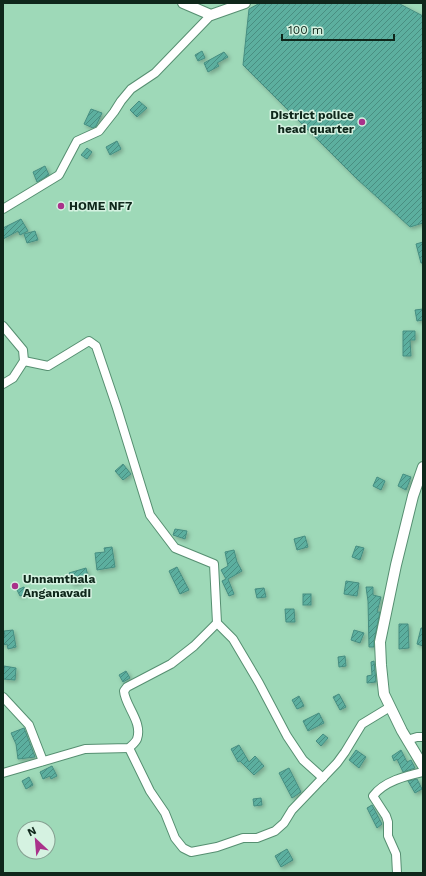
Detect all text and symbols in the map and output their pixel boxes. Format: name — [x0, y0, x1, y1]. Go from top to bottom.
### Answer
scale bar — [282, 16, 394, 42]
text: 100 m — [288, 23, 323, 37]
place label: District police head quarter — [270, 108, 355, 136]
marker: District police head quarter — [357, 117, 367, 127]
place label: HOME NF7 — [69, 199, 132, 213]
marker: HOME NF7 — [56, 201, 66, 211]
place label: Unnamthala Anganavadi — [23, 572, 95, 600]
marker: Unnamthala Anganavadi — [10, 581, 20, 591]
north arrow — [16, 820, 56, 860]
text: N — [25, 824, 38, 839]

